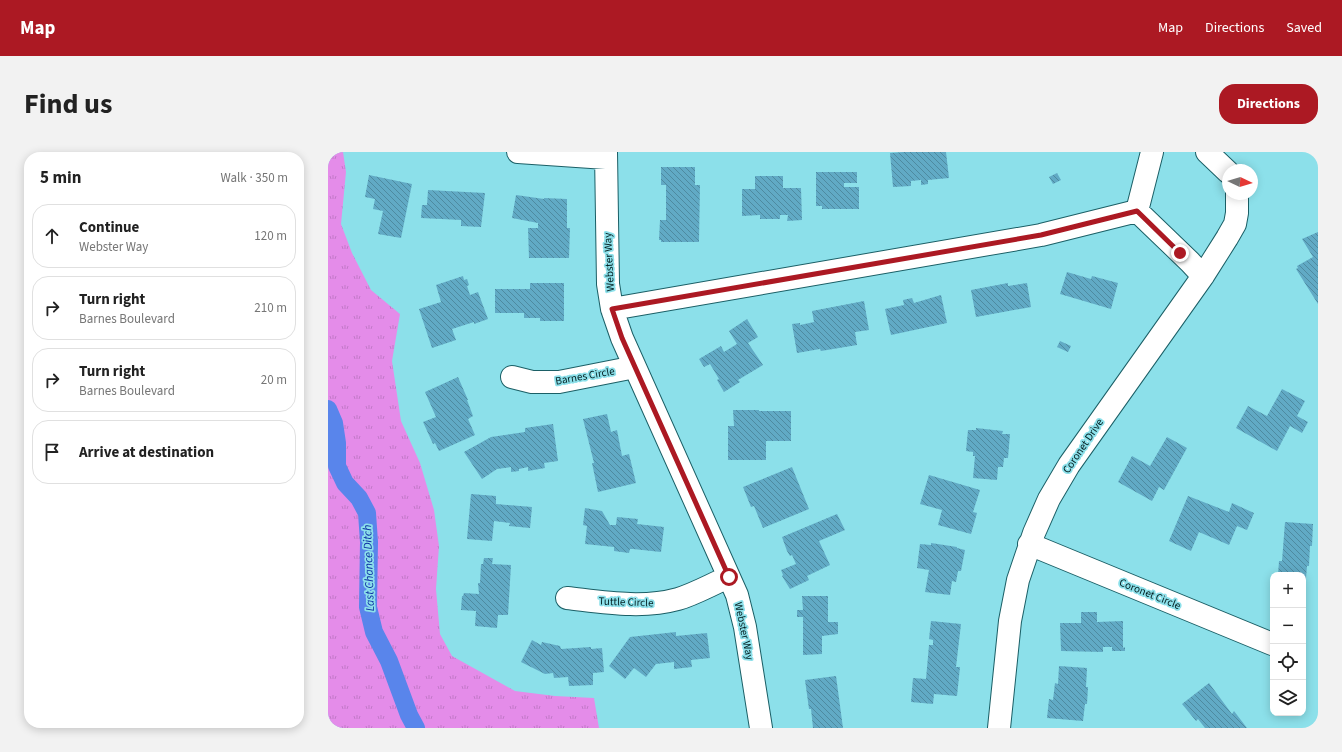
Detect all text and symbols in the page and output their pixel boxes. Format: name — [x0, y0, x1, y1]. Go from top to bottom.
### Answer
text: Map — [20, 15, 55, 42]
text: Map — [1158, 18, 1183, 38]
text: Directions — [1205, 18, 1264, 38]
text: Saved — [1286, 18, 1322, 38]
text: Find us — [24, 84, 112, 124]
button: Directions — [1219, 84, 1318, 124]
north arrow — [1222, 164, 1258, 200]
text: 5 min — [40, 166, 81, 190]
text: Walk · 350 m — [220, 169, 288, 187]
text: Continue — [79, 217, 139, 238]
icon: ahead — [41, 225, 63, 247]
text: 120 m — [254, 227, 287, 245]
street label: Webster Way — [600, 232, 618, 292]
text: Webster Way — [79, 238, 148, 256]
route end — [1171, 244, 1189, 262]
text: Turn right — [79, 289, 145, 310]
icon: right — [41, 297, 63, 319]
text: 210 m — [254, 299, 287, 317]
text: Barnes Boulevard — [79, 310, 175, 328]
text: Turn right — [79, 361, 145, 382]
street label: Barnes Circle — [554, 363, 616, 389]
icon: right — [41, 369, 63, 391]
text: 20 m — [261, 371, 287, 389]
text: Barnes Boulevard — [79, 382, 175, 400]
street label: Coronet Drive — [1059, 415, 1107, 476]
icon: arrive — [41, 441, 63, 463]
text: Arrive at destination — [79, 442, 214, 463]
water label: Last Chance Ditch — [359, 524, 379, 612]
route start — [720, 568, 738, 586]
map controls — [1270, 572, 1306, 716]
button: + — [1270, 572, 1306, 608]
street label: Coronet Circle — [1117, 575, 1184, 613]
street label: Tuttle Circle — [598, 594, 654, 610]
street label: Webster Way — [731, 601, 757, 661]
button: − — [1270, 608, 1306, 644]
button: locate — [1270, 644, 1306, 680]
button: layers — [1270, 680, 1306, 716]

